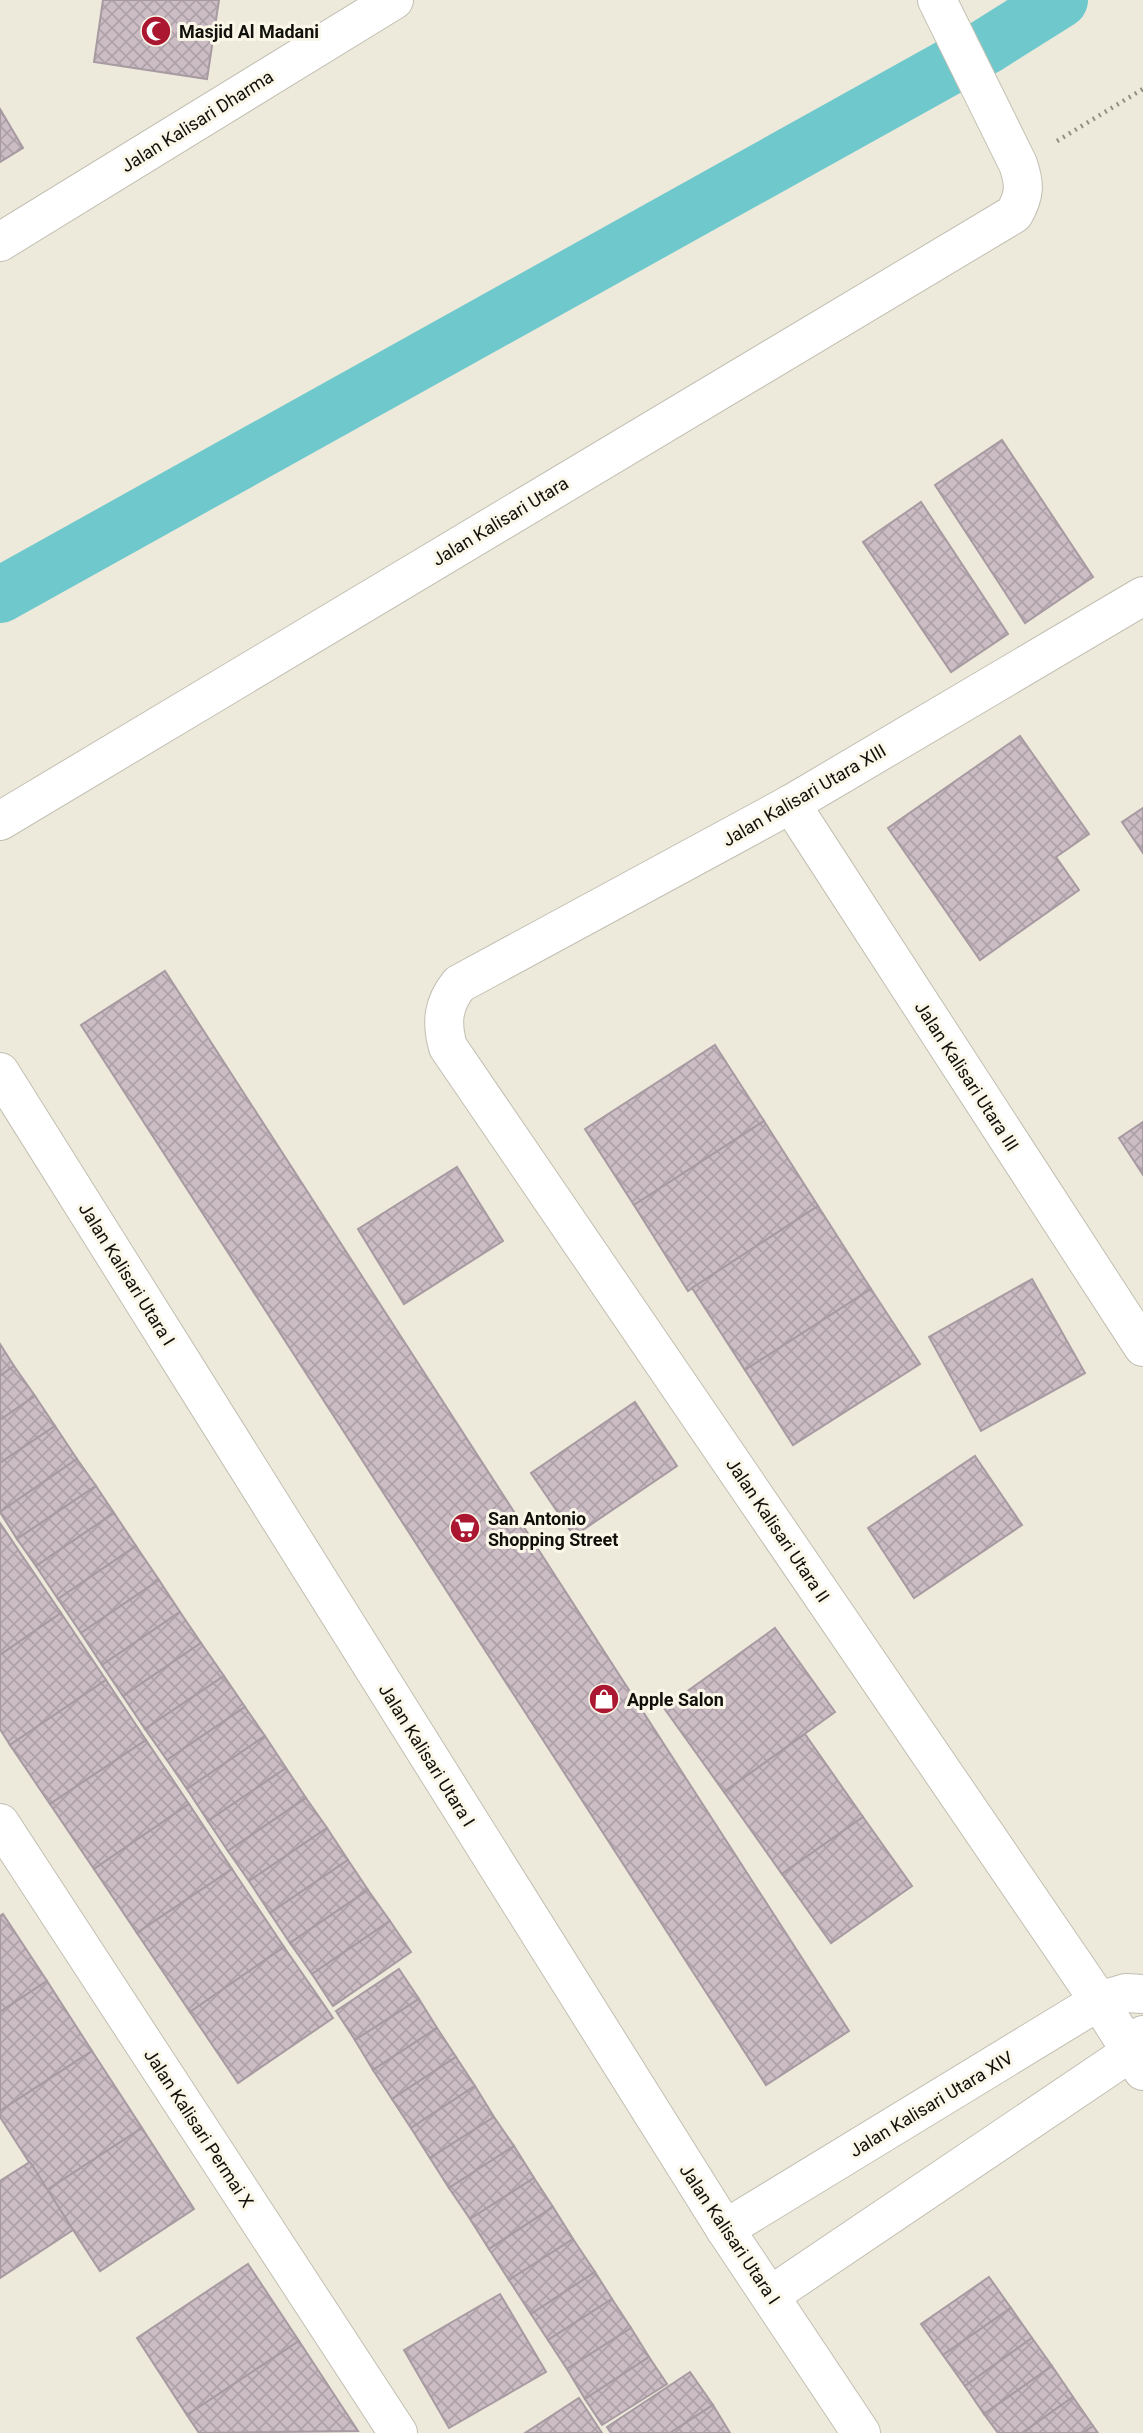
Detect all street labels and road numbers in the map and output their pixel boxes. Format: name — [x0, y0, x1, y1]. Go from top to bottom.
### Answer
street label: Jalan Kalisari Dharma — [117, 66, 277, 176]
street label: Jalan Kalisari Utara — [428, 472, 572, 570]
street label: Jalan Kalisari Utara XIII — [718, 740, 890, 850]
street label: Jalan Kalisari Utara III — [911, 997, 1023, 1155]
street label: Jalan Kalisari Utara I — [75, 1199, 179, 1349]
street label: Jalan Kalisari Utara II — [722, 1454, 834, 1606]
street label: Jalan Kalisari Utara I — [375, 1680, 479, 1830]
street label: Jalan Kalisari Permai X — [140, 2045, 258, 2211]
street label: Jalan Kalisari Utara XIV — [845, 2047, 1017, 2161]
street label: Jalan Kalisari Utara I — [675, 2160, 785, 2308]

